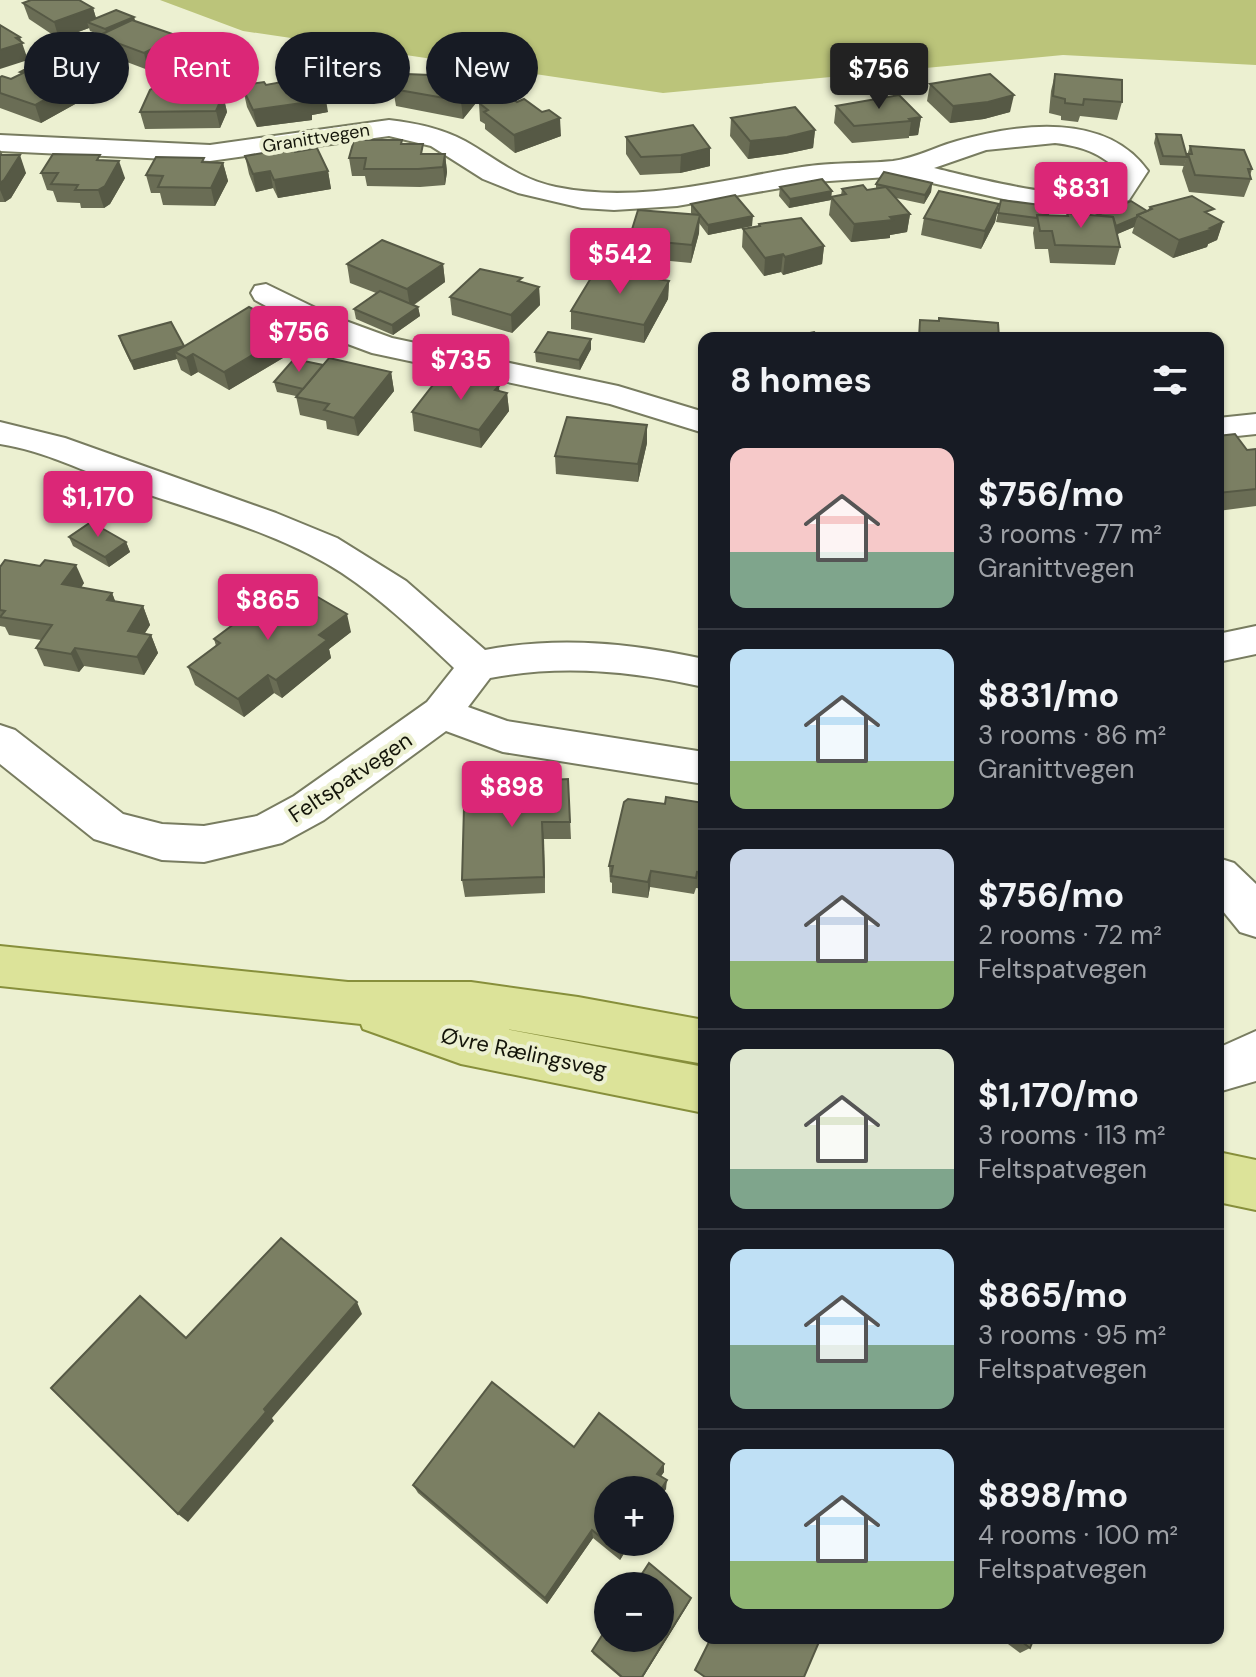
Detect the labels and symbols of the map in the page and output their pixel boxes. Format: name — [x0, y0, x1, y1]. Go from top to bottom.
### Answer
pin: $756 — [832, 43, 926, 111]
street label: Granittvegen — [261, 118, 371, 158]
pin: $831 — [1034, 162, 1128, 230]
pin: $542 — [573, 228, 667, 296]
pin: $756 — [252, 306, 346, 374]
pin: $735 — [414, 334, 508, 402]
pin: $1,170 — [33, 471, 163, 539]
pin: $865 — [221, 574, 315, 642]
street label: Feltspatvegen — [283, 725, 418, 829]
pin: $898 — [465, 761, 559, 829]
street label: Øvre Rælingsveg — [438, 1021, 610, 1084]

